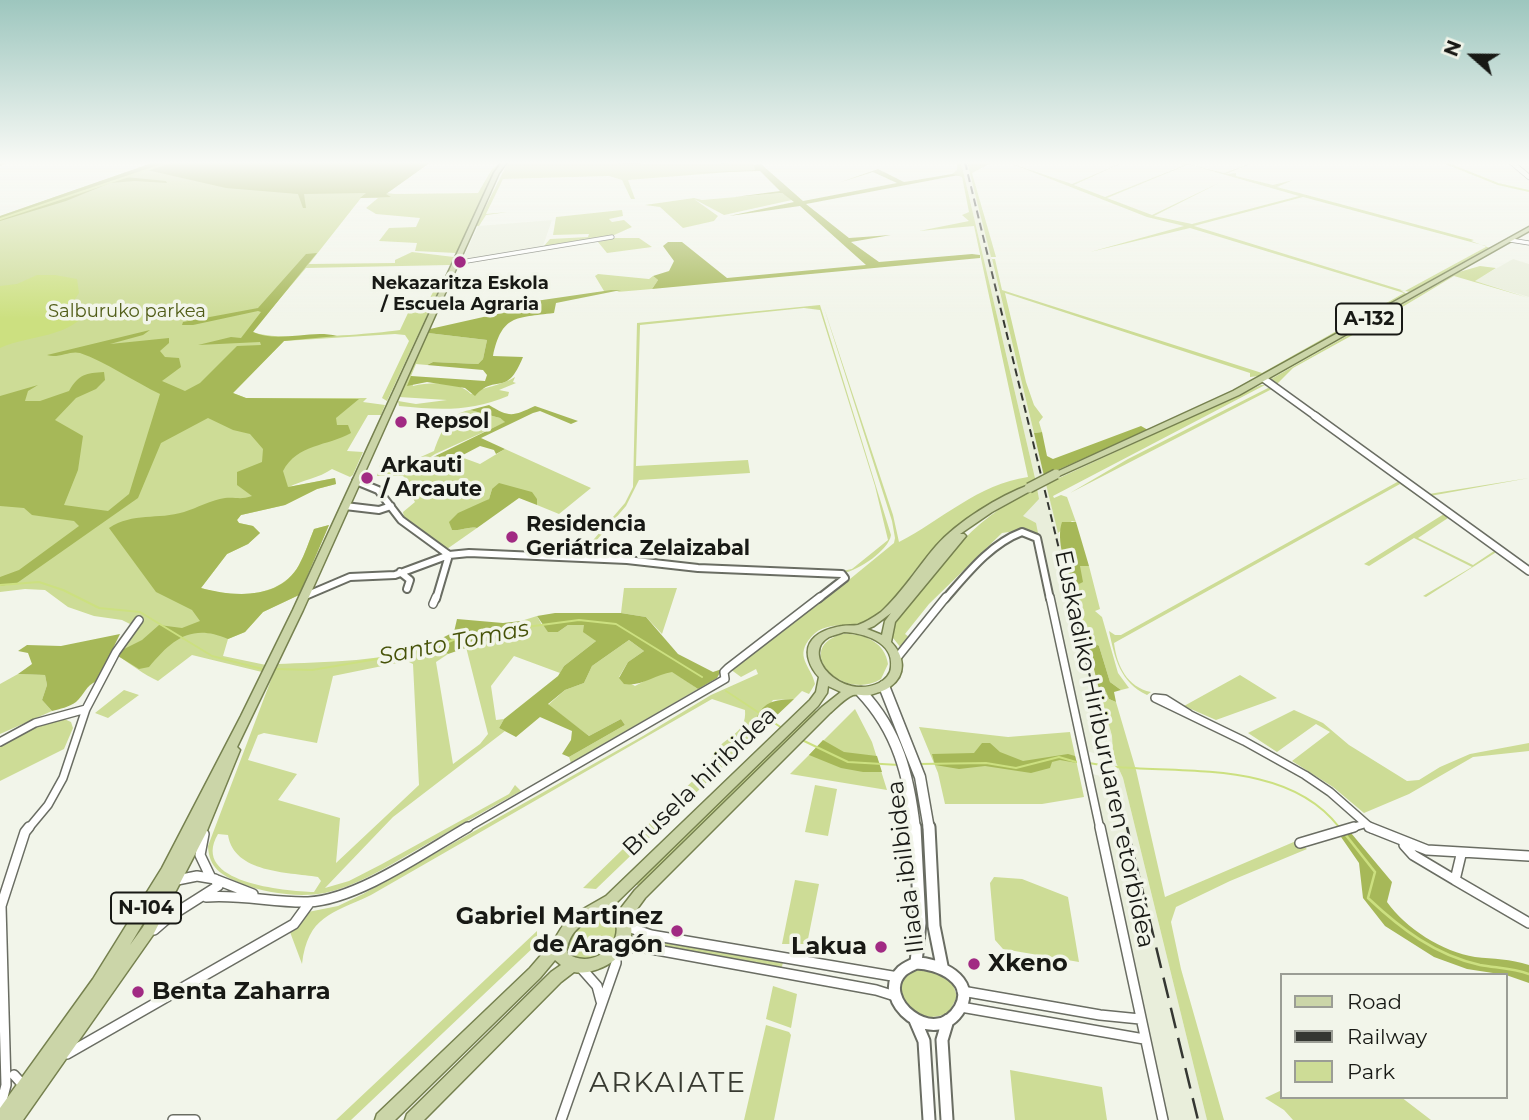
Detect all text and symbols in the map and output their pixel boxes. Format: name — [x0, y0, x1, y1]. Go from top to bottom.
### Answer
north arrow — [1438, 21, 1508, 91]
text: N — [1439, 37, 1466, 60]
marker: Nekazaritza Eskola / Escuela Agraria — [452, 254, 468, 270]
place label: Nekazaritza Eskola / Escuela Agraria — [371, 273, 549, 316]
park label: Salburuko parkea — [48, 301, 206, 323]
road number: A-132 — [1336, 304, 1402, 334]
place label: Repsol — [415, 409, 489, 435]
marker: Repsol — [393, 414, 409, 430]
place label: Arkauti / Arcaute — [381, 453, 482, 503]
marker: Arkauti / Arcaute — [359, 470, 375, 486]
place label: Residencia Geriátrica Zelaizabal — [526, 512, 750, 562]
marker: Residencia Geriátrica Zelaizabal — [504, 529, 520, 545]
street label: Euskadiko Hiriburuaren etorbidea — [1048, 547, 1160, 951]
water label: Santo Tomas — [377, 615, 531, 671]
street label: Brusela hiribidea — [617, 701, 783, 863]
street label: Iliada ibilbidea — [881, 779, 931, 955]
road number: N-104 — [111, 893, 181, 924]
place label: Gabriel Martinez de Aragón — [456, 903, 663, 959]
marker: Gabriel Martinez de Aragón — [669, 923, 685, 939]
place label: Lakua — [791, 933, 867, 961]
marker: Lakua — [873, 939, 889, 955]
place label: Xkeno — [988, 950, 1068, 978]
marker: Xkeno — [966, 956, 982, 972]
legend — [1280, 973, 1508, 1099]
place label: Benta Zaharra — [152, 978, 331, 1006]
marker: Benta Zaharra — [130, 984, 146, 1000]
text: Road — [1347, 989, 1402, 1014]
text: Railway — [1347, 1024, 1427, 1049]
text: Park — [1347, 1059, 1395, 1084]
district label: ARKAIATE — [590, 1067, 746, 1101]

